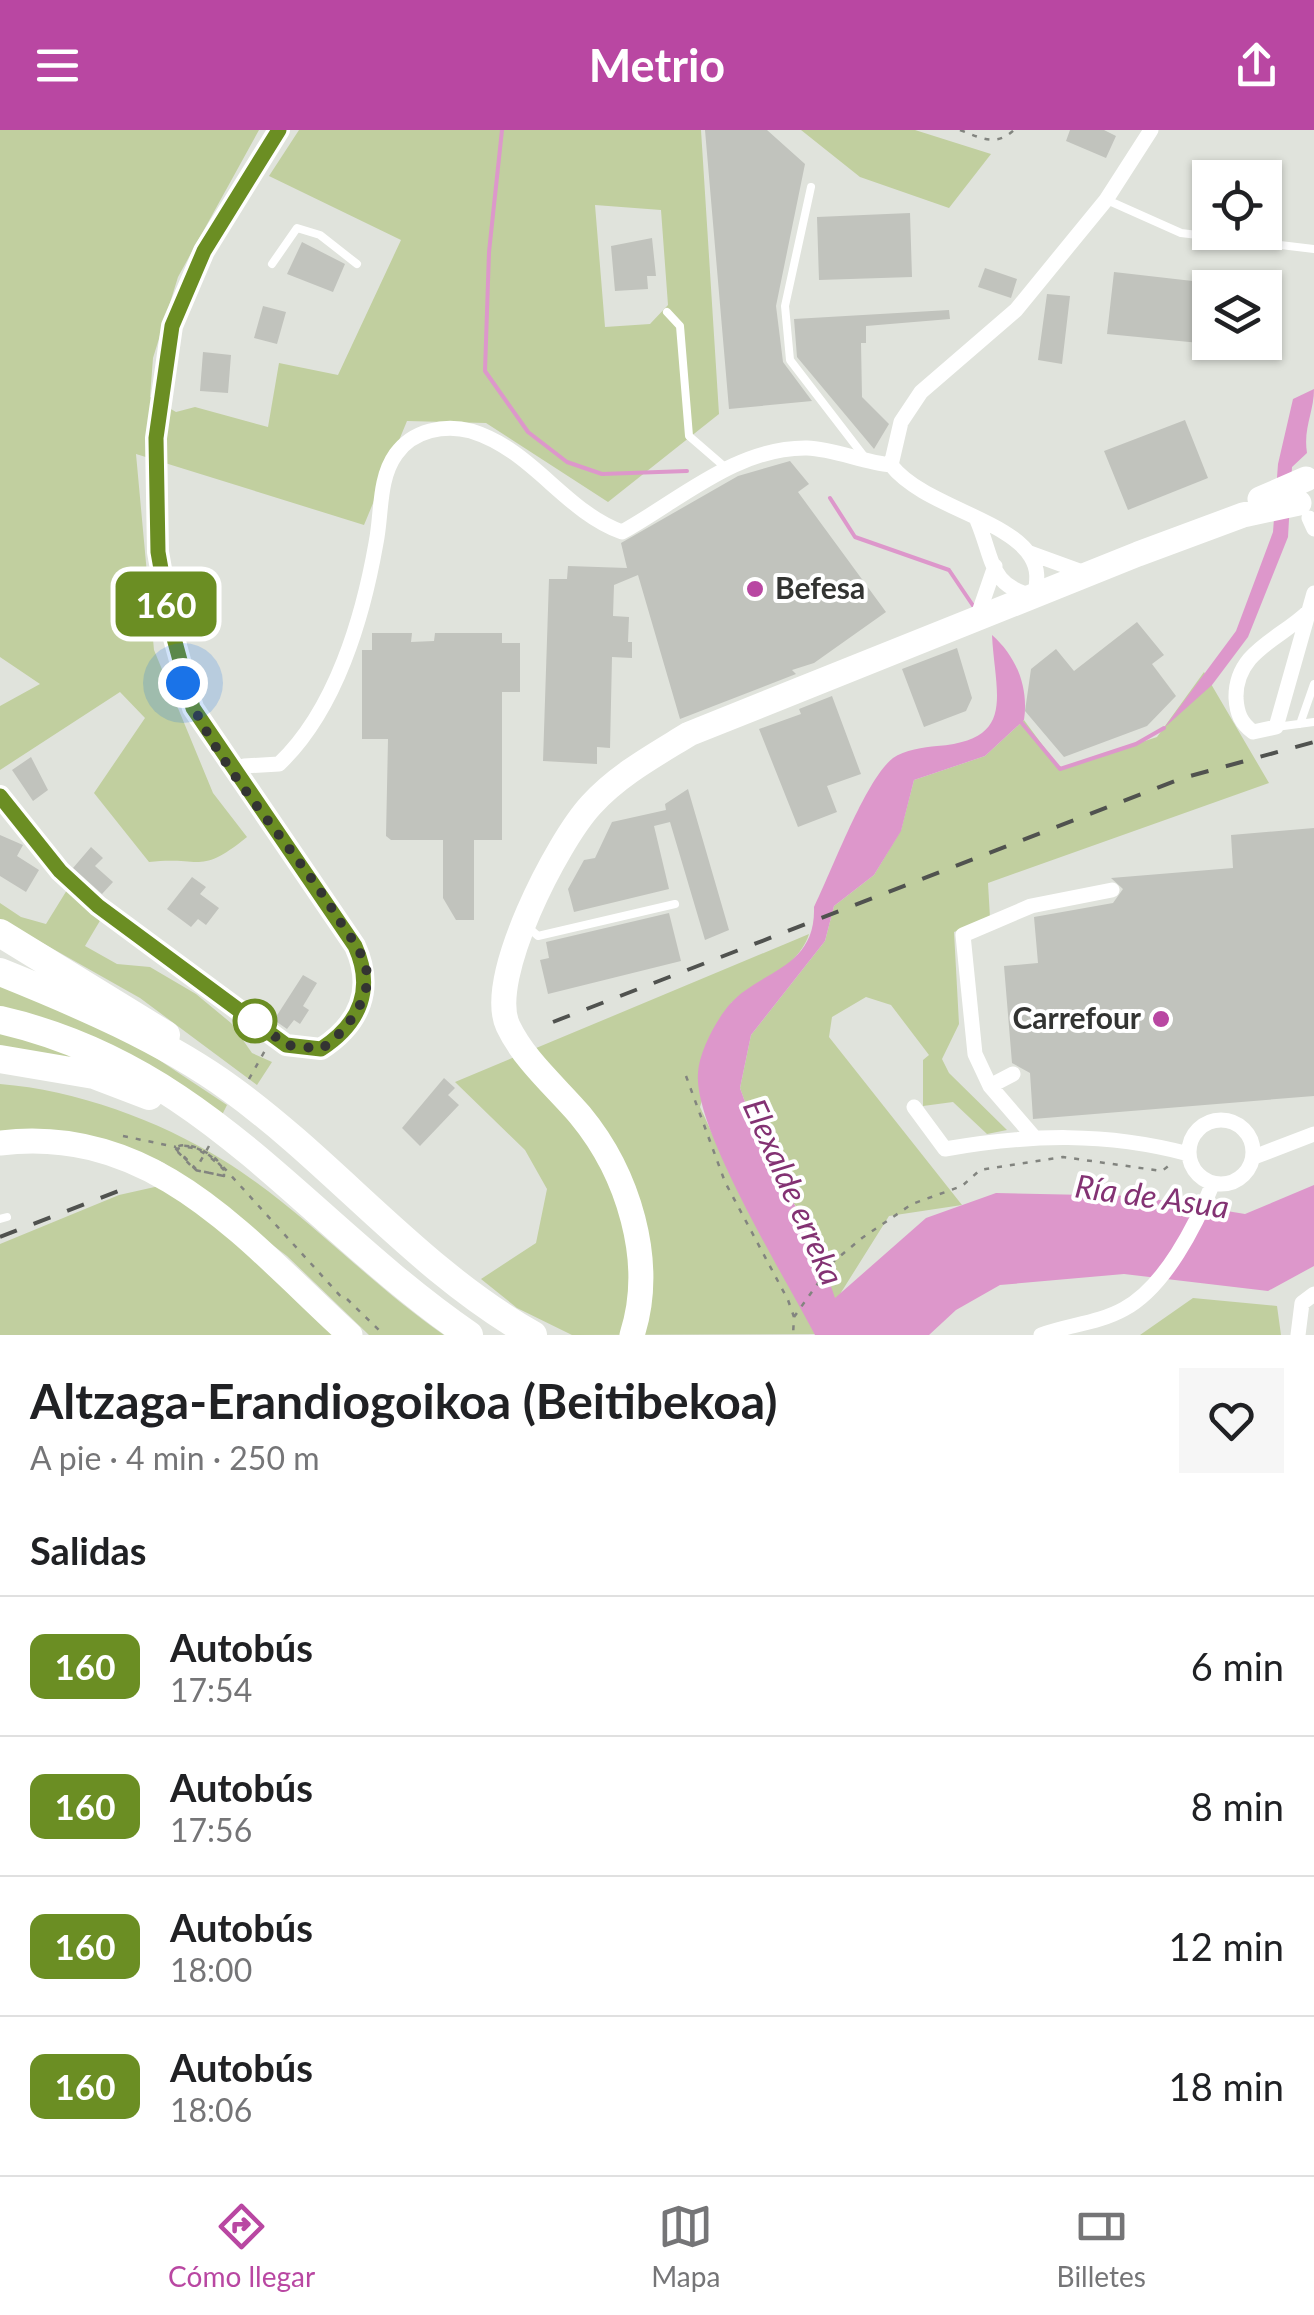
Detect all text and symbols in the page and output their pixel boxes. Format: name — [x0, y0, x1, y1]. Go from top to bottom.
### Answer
icon: menu — [30, 38, 85, 93]
text: Metrio — [589, 38, 725, 92]
icon: share — [1229, 38, 1284, 93]
map controls — [1192, 160, 1282, 360]
button: locate — [1192, 160, 1282, 250]
button: layers — [1192, 270, 1282, 360]
place label: Befesa — [775, 569, 865, 605]
line badge: 160 — [109, 572, 224, 636]
marker: Befesa — [744, 578, 766, 600]
text: 160 — [136, 583, 196, 625]
your location — [158, 658, 208, 708]
place label: Carrefour — [1012, 999, 1142, 1035]
unlabelled marker — [234, 1000, 276, 1042]
marker: Carrefour — [1150, 1008, 1172, 1030]
water label: Elexalde erreka — [736, 1092, 853, 1291]
water label: Ría de Asua — [1073, 1165, 1232, 1226]
button: heart — [1179, 1368, 1284, 1473]
text: Altzaga-Erandiogoikoa (Beitibekoa) — [30, 1372, 777, 1429]
text: A pie · 4 min · 250 m — [30, 1438, 320, 1477]
text: Salidas — [30, 1527, 147, 1573]
text: Autobús — [170, 1624, 313, 1670]
text: 6 min — [1191, 1643, 1284, 1689]
text: 160 — [55, 1645, 115, 1687]
text: 17:54 — [170, 1670, 252, 1709]
text: Autobús — [170, 1764, 313, 1810]
text: 8 min — [1191, 1783, 1284, 1829]
text: 160 — [55, 1785, 115, 1827]
text: 17:56 — [170, 1810, 252, 1849]
text: Autobús — [170, 1904, 313, 1950]
text: 12 min — [1169, 1923, 1284, 1969]
text: 160 — [55, 1925, 115, 1967]
text: 18:00 — [170, 1950, 252, 1989]
text: Autobús — [170, 2044, 313, 2090]
text: 18 min — [1169, 2063, 1284, 2109]
text: 160 — [55, 2065, 115, 2107]
text: 18:06 — [170, 2090, 252, 2129]
tab: Cómo llegar — [168, 2199, 315, 2293]
tab: Mapa — [651, 2199, 720, 2293]
tab: Billetes — [1057, 2199, 1146, 2293]

